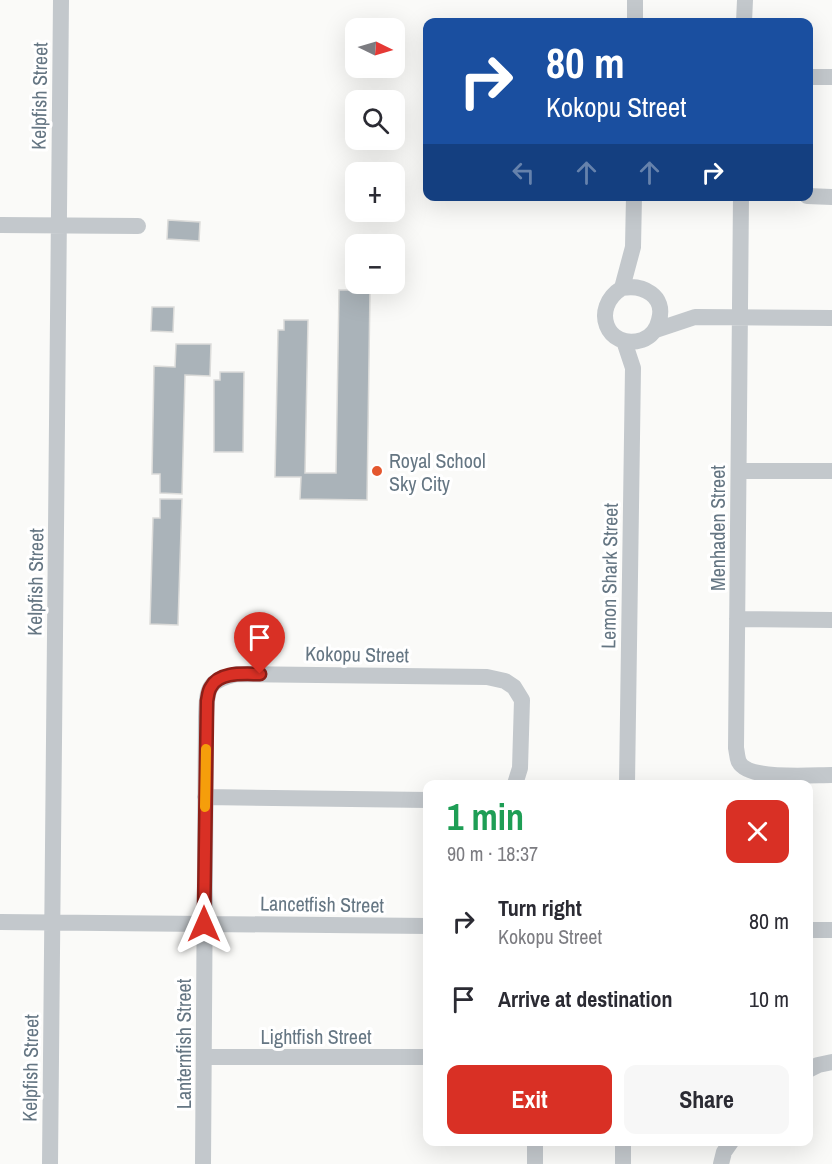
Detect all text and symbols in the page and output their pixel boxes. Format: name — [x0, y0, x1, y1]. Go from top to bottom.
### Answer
north arrow — [345, 18, 405, 78]
map controls — [345, 18, 405, 294]
text: 80 m — [546, 35, 625, 91]
street label: Kelpfish Street — [25, 42, 53, 150]
icon: right — [447, 42, 525, 120]
text: Kokopu Street — [546, 89, 686, 125]
button: search — [345, 90, 405, 150]
icon: left — [507, 156, 540, 189]
icon: ahead — [570, 156, 603, 189]
icon: ahead — [633, 156, 666, 189]
icon: right — [696, 156, 729, 189]
button: + — [345, 162, 405, 222]
button: − — [345, 234, 405, 294]
place label: Royal School Sky City — [389, 447, 486, 497]
marker: Royal School Sky City — [370, 464, 384, 478]
street label: Menhaden Street — [704, 465, 731, 591]
street label: Lemon Shark Street — [594, 502, 624, 649]
street label: Kelpfish Street — [21, 528, 49, 636]
pin — [234, 612, 285, 674]
icon: arrive — [243, 621, 276, 654]
street label: Kokopu Street — [305, 640, 410, 668]
text: 1 min — [447, 793, 524, 841]
button: close — [726, 800, 789, 863]
text: 90 m · 18:37 — [447, 840, 538, 867]
street label: Lancetfish Street — [260, 889, 385, 919]
position arrow — [172, 892, 236, 956]
text: Turn right — [498, 893, 582, 923]
icon: right — [447, 905, 480, 938]
text: 80 m — [749, 906, 789, 936]
text: Kokopu Street — [498, 923, 602, 950]
street label: Lanternfish Street — [170, 978, 197, 1109]
icon: arrive — [447, 983, 480, 1016]
text: Arrive at destination — [498, 984, 672, 1014]
text: 10 m — [749, 984, 789, 1014]
street label: Kelpfish Street — [16, 1014, 44, 1122]
street label: Lightfish Street — [260, 1023, 372, 1050]
button: Exit — [447, 1065, 612, 1134]
button: Share — [624, 1065, 789, 1134]

